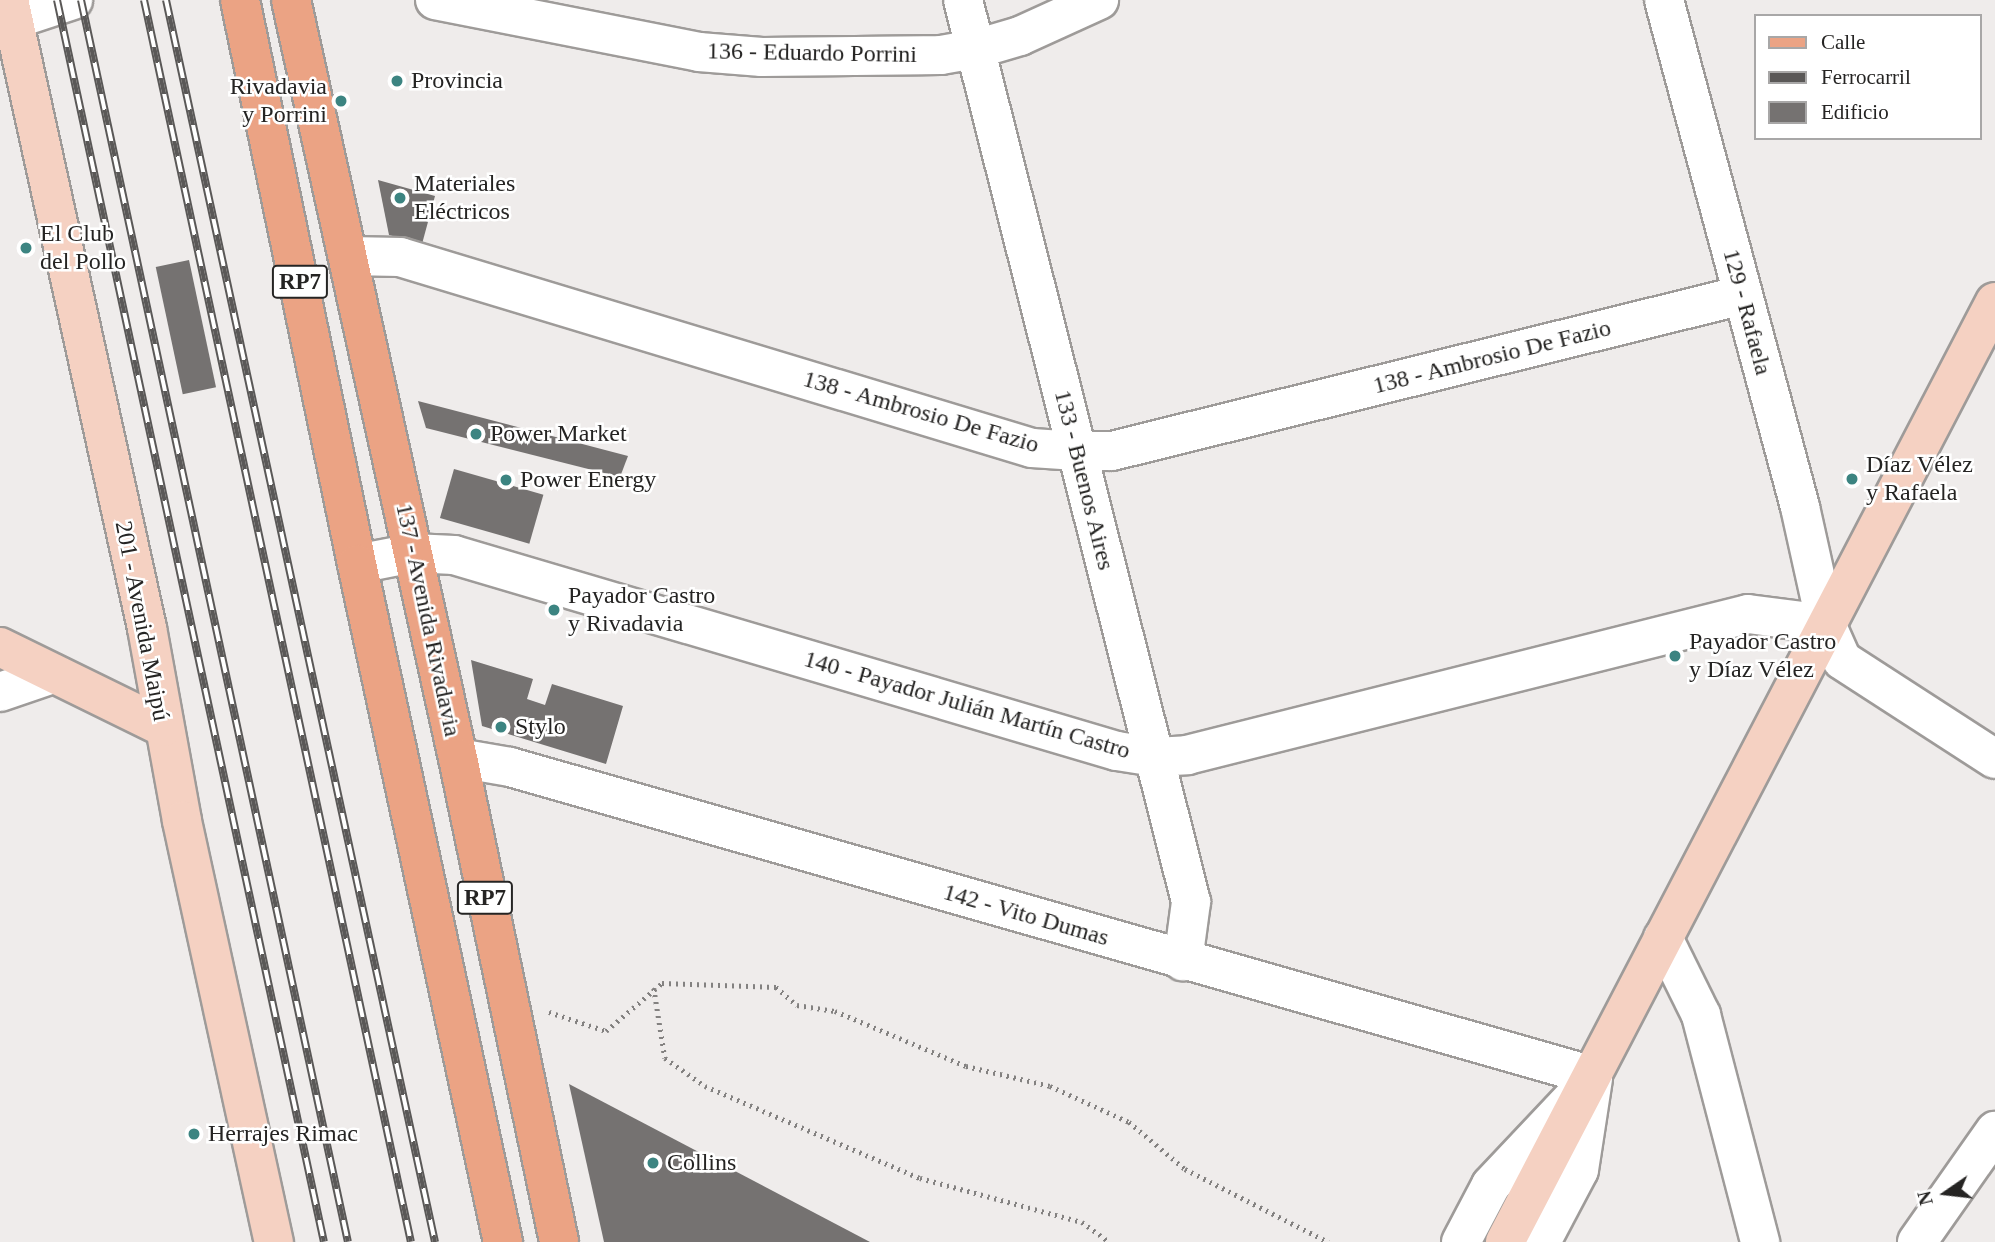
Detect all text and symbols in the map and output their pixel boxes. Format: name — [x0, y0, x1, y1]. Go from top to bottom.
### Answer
legend — [1754, 14, 1981, 140]
text: Calle — [1821, 30, 1865, 54]
street label: 136 - Eduardo Porrini — [707, 37, 917, 69]
text: Ferrocarril — [1821, 65, 1911, 89]
place label: Provincia — [411, 67, 503, 95]
place label: Rivadavia y Porrini — [230, 73, 327, 129]
marker: Provincia — [389, 73, 405, 89]
marker: Rivadavia y Porrini — [333, 93, 349, 109]
text: Edificio — [1821, 100, 1889, 124]
place label: Materiales Eléctricos — [414, 170, 515, 226]
marker: Materiales Eléctricos — [392, 190, 408, 206]
place label: El Club del Pollo — [40, 220, 126, 276]
marker: El Club del Pollo — [18, 240, 34, 256]
street label: 129 - Rafaela — [1716, 246, 1778, 378]
road number: RP7 — [270, 262, 330, 302]
street label: 138 - Ambrosio De Fazio — [1370, 313, 1614, 401]
street label: 138 - Ambrosio De Fazio — [799, 364, 1043, 460]
street label: 133 - Buenos Aires — [1048, 386, 1120, 574]
place label: Power Market — [490, 420, 627, 448]
marker: Power Market — [468, 426, 484, 442]
place label: Díaz Vélez y Rafaela — [1866, 451, 1973, 507]
place label: Power Energy — [520, 466, 656, 494]
marker: Díaz Vélez y Rafaela — [1844, 471, 1860, 487]
marker: Power Energy — [498, 472, 514, 488]
street label: 137 - Avenida Rivadavia — [389, 500, 467, 740]
street label: 201 - Avenida Maipú — [108, 518, 176, 724]
place label: Payador Castro y Rivadavia — [568, 582, 715, 638]
marker: Payador Castro y Rivadavia — [546, 602, 562, 618]
place label: Payador Castro y Díaz Vélez — [1689, 628, 1836, 684]
street label: 140 - Payador Julián Martín Castro — [801, 645, 1133, 765]
marker: Payador Castro y Díaz Vélez — [1667, 648, 1683, 664]
place label: Stylo — [515, 713, 566, 741]
marker: Stylo — [493, 719, 509, 735]
road number: RP7 — [455, 878, 515, 917]
street label: 142 - Vito Dumas — [940, 878, 1112, 952]
place label: Herrajes Rimac — [208, 1120, 358, 1148]
marker: Herrajes Rimac — [186, 1126, 202, 1142]
place label: Collins — [667, 1149, 736, 1177]
marker: Collins — [645, 1155, 661, 1171]
north arrow — [1911, 1158, 1981, 1228]
text: N — [1913, 1189, 1937, 1207]

